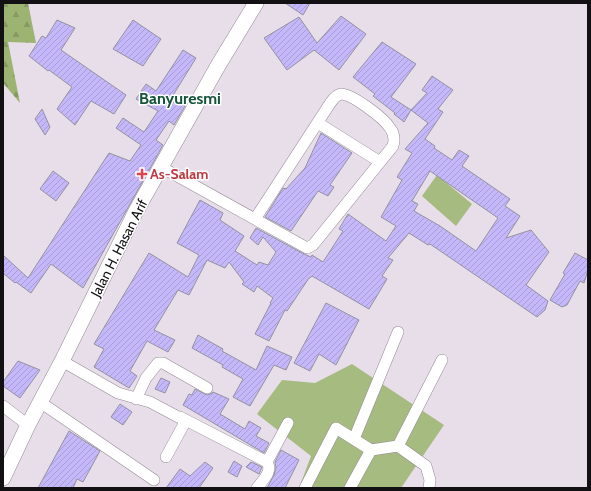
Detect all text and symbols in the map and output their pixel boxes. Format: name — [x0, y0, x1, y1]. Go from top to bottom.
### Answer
district label: Banyuresmi — [139, 89, 221, 108]
place label: As-Salam — [150, 165, 208, 183]
marker: As-Salam — [137, 169, 147, 179]
street label: Jalan H. Hasan Arif — [86, 196, 152, 301]

